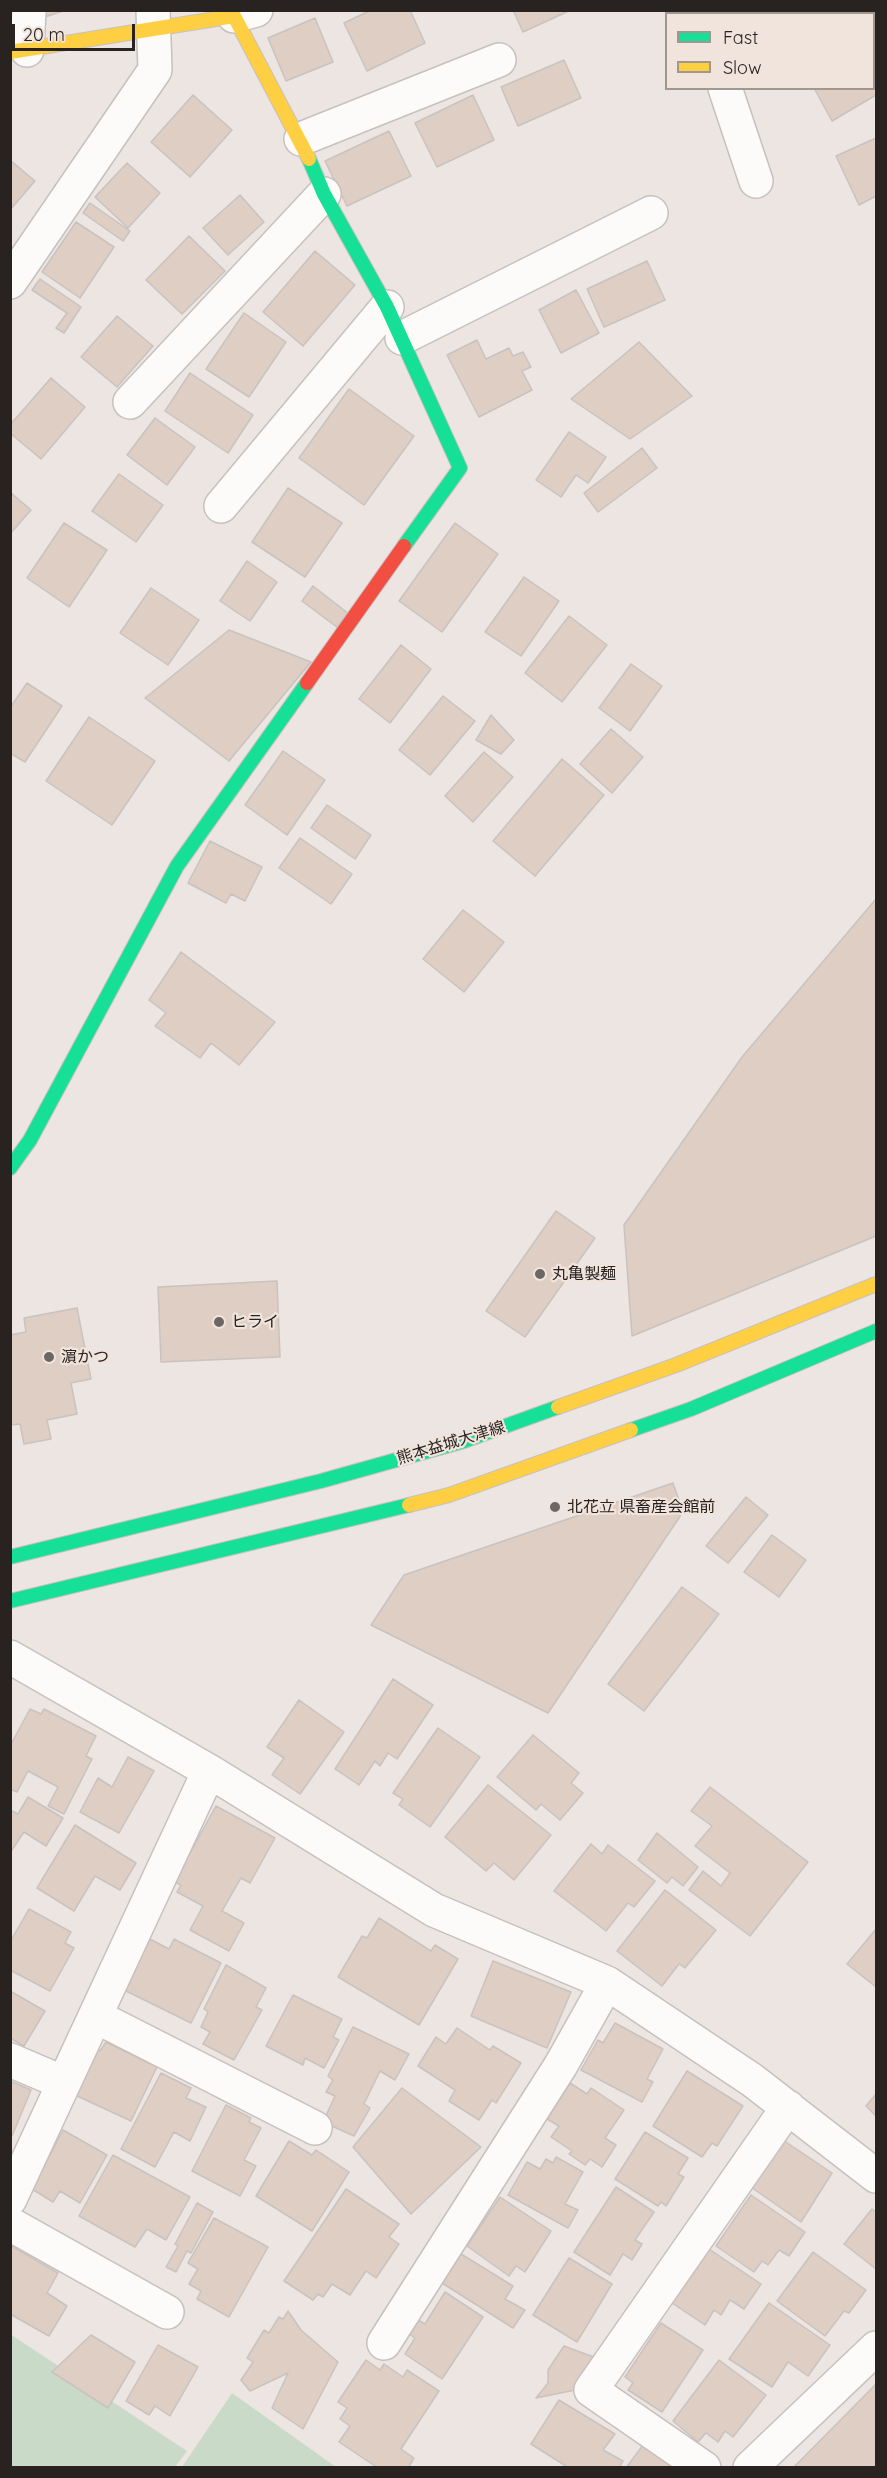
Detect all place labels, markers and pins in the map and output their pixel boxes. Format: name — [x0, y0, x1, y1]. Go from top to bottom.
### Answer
place label: 丸亀製麺 — [552, 1264, 616, 1284]
marker: 丸亀製麺 — [533, 1267, 547, 1281]
place label: ヒライ — [231, 1312, 279, 1332]
marker: ヒライ — [212, 1315, 226, 1329]
place label: 濵かつ — [61, 1347, 109, 1367]
marker: 濵かつ — [42, 1350, 56, 1364]
place label: 北花立 県畜産会館前 — [567, 1497, 715, 1517]
marker: 北花立 県畜産会館前 — [548, 1500, 562, 1514]

